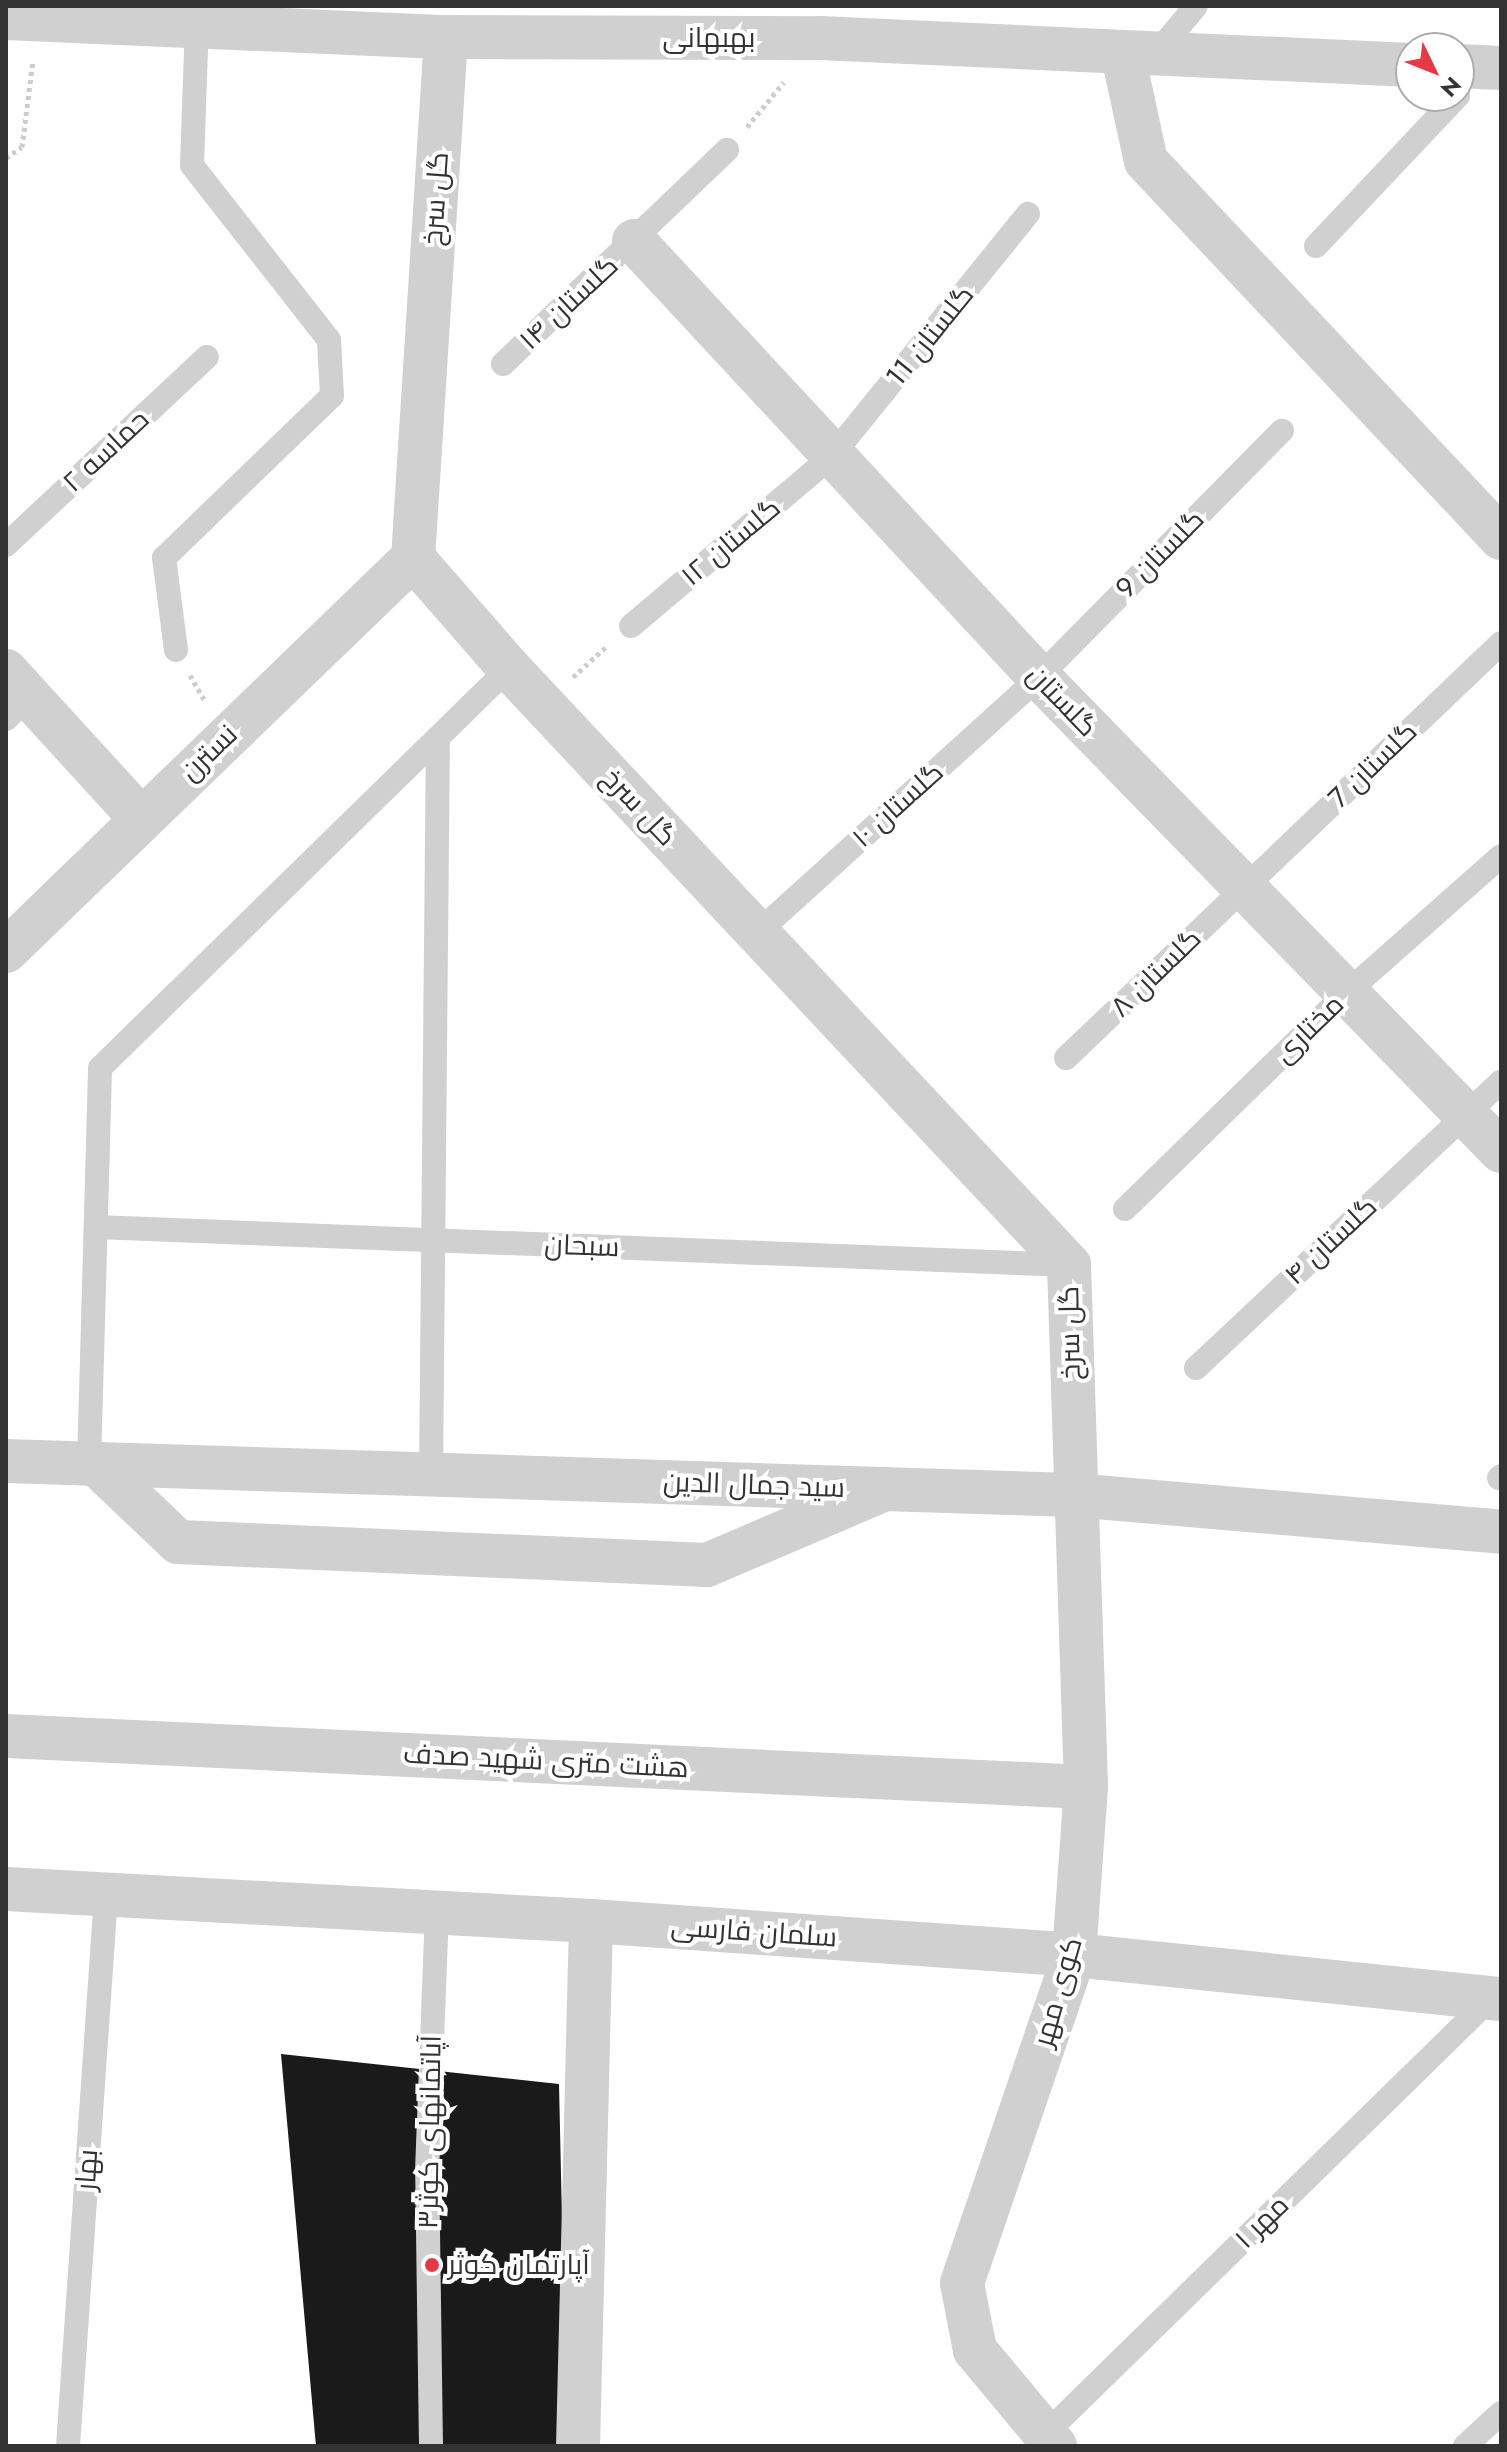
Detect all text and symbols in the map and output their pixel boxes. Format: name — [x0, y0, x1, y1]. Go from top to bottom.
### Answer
street label: بهبهانی — [662, 21, 756, 55]
north arrow — [1395, 32, 1475, 112]
text: N — [1433, 70, 1469, 104]
street label: گل سرخ — [416, 151, 456, 247]
street label: گلستان ۱۴ — [513, 249, 625, 357]
street label: گلستان 11 — [879, 279, 981, 393]
street label: حماسه ۲ — [56, 403, 156, 499]
street label: گلستان ۱۲ — [675, 491, 787, 593]
street label: گلستان 9 — [1109, 503, 1211, 605]
street label: گلستان — [1020, 658, 1104, 744]
street label: گلستان 7 — [1322, 715, 1424, 815]
street label: نسترن — [173, 718, 245, 788]
street label: گلستان ۱۰ — [846, 755, 950, 855]
street label: گل سرخ — [595, 761, 683, 853]
street label: گلستان ۸ — [1104, 922, 1208, 1024]
street label: مختاری — [1267, 988, 1351, 1070]
street label: گلستان ۴ — [1278, 1190, 1384, 1292]
street label: سبحان — [544, 1228, 620, 1264]
street label: گل سرخ — [1052, 1286, 1088, 1380]
street label: سید جمال الدین — [663, 1465, 845, 1505]
street label: هشت متری شهید صدف — [402, 1737, 690, 1785]
street label: سلمان فارسی — [670, 1909, 838, 1955]
street label: کوی مهر — [1026, 1934, 1090, 2050]
street label: آپاتمانهای کوثر۳ — [412, 2035, 448, 2229]
street label: بهار — [69, 2148, 105, 2192]
street label: مهر ۱ — [1228, 2188, 1296, 2256]
place label: آپارتمان کوثر — [448, 2248, 590, 2282]
marker: آپارتمان کوثر — [423, 2256, 441, 2274]

